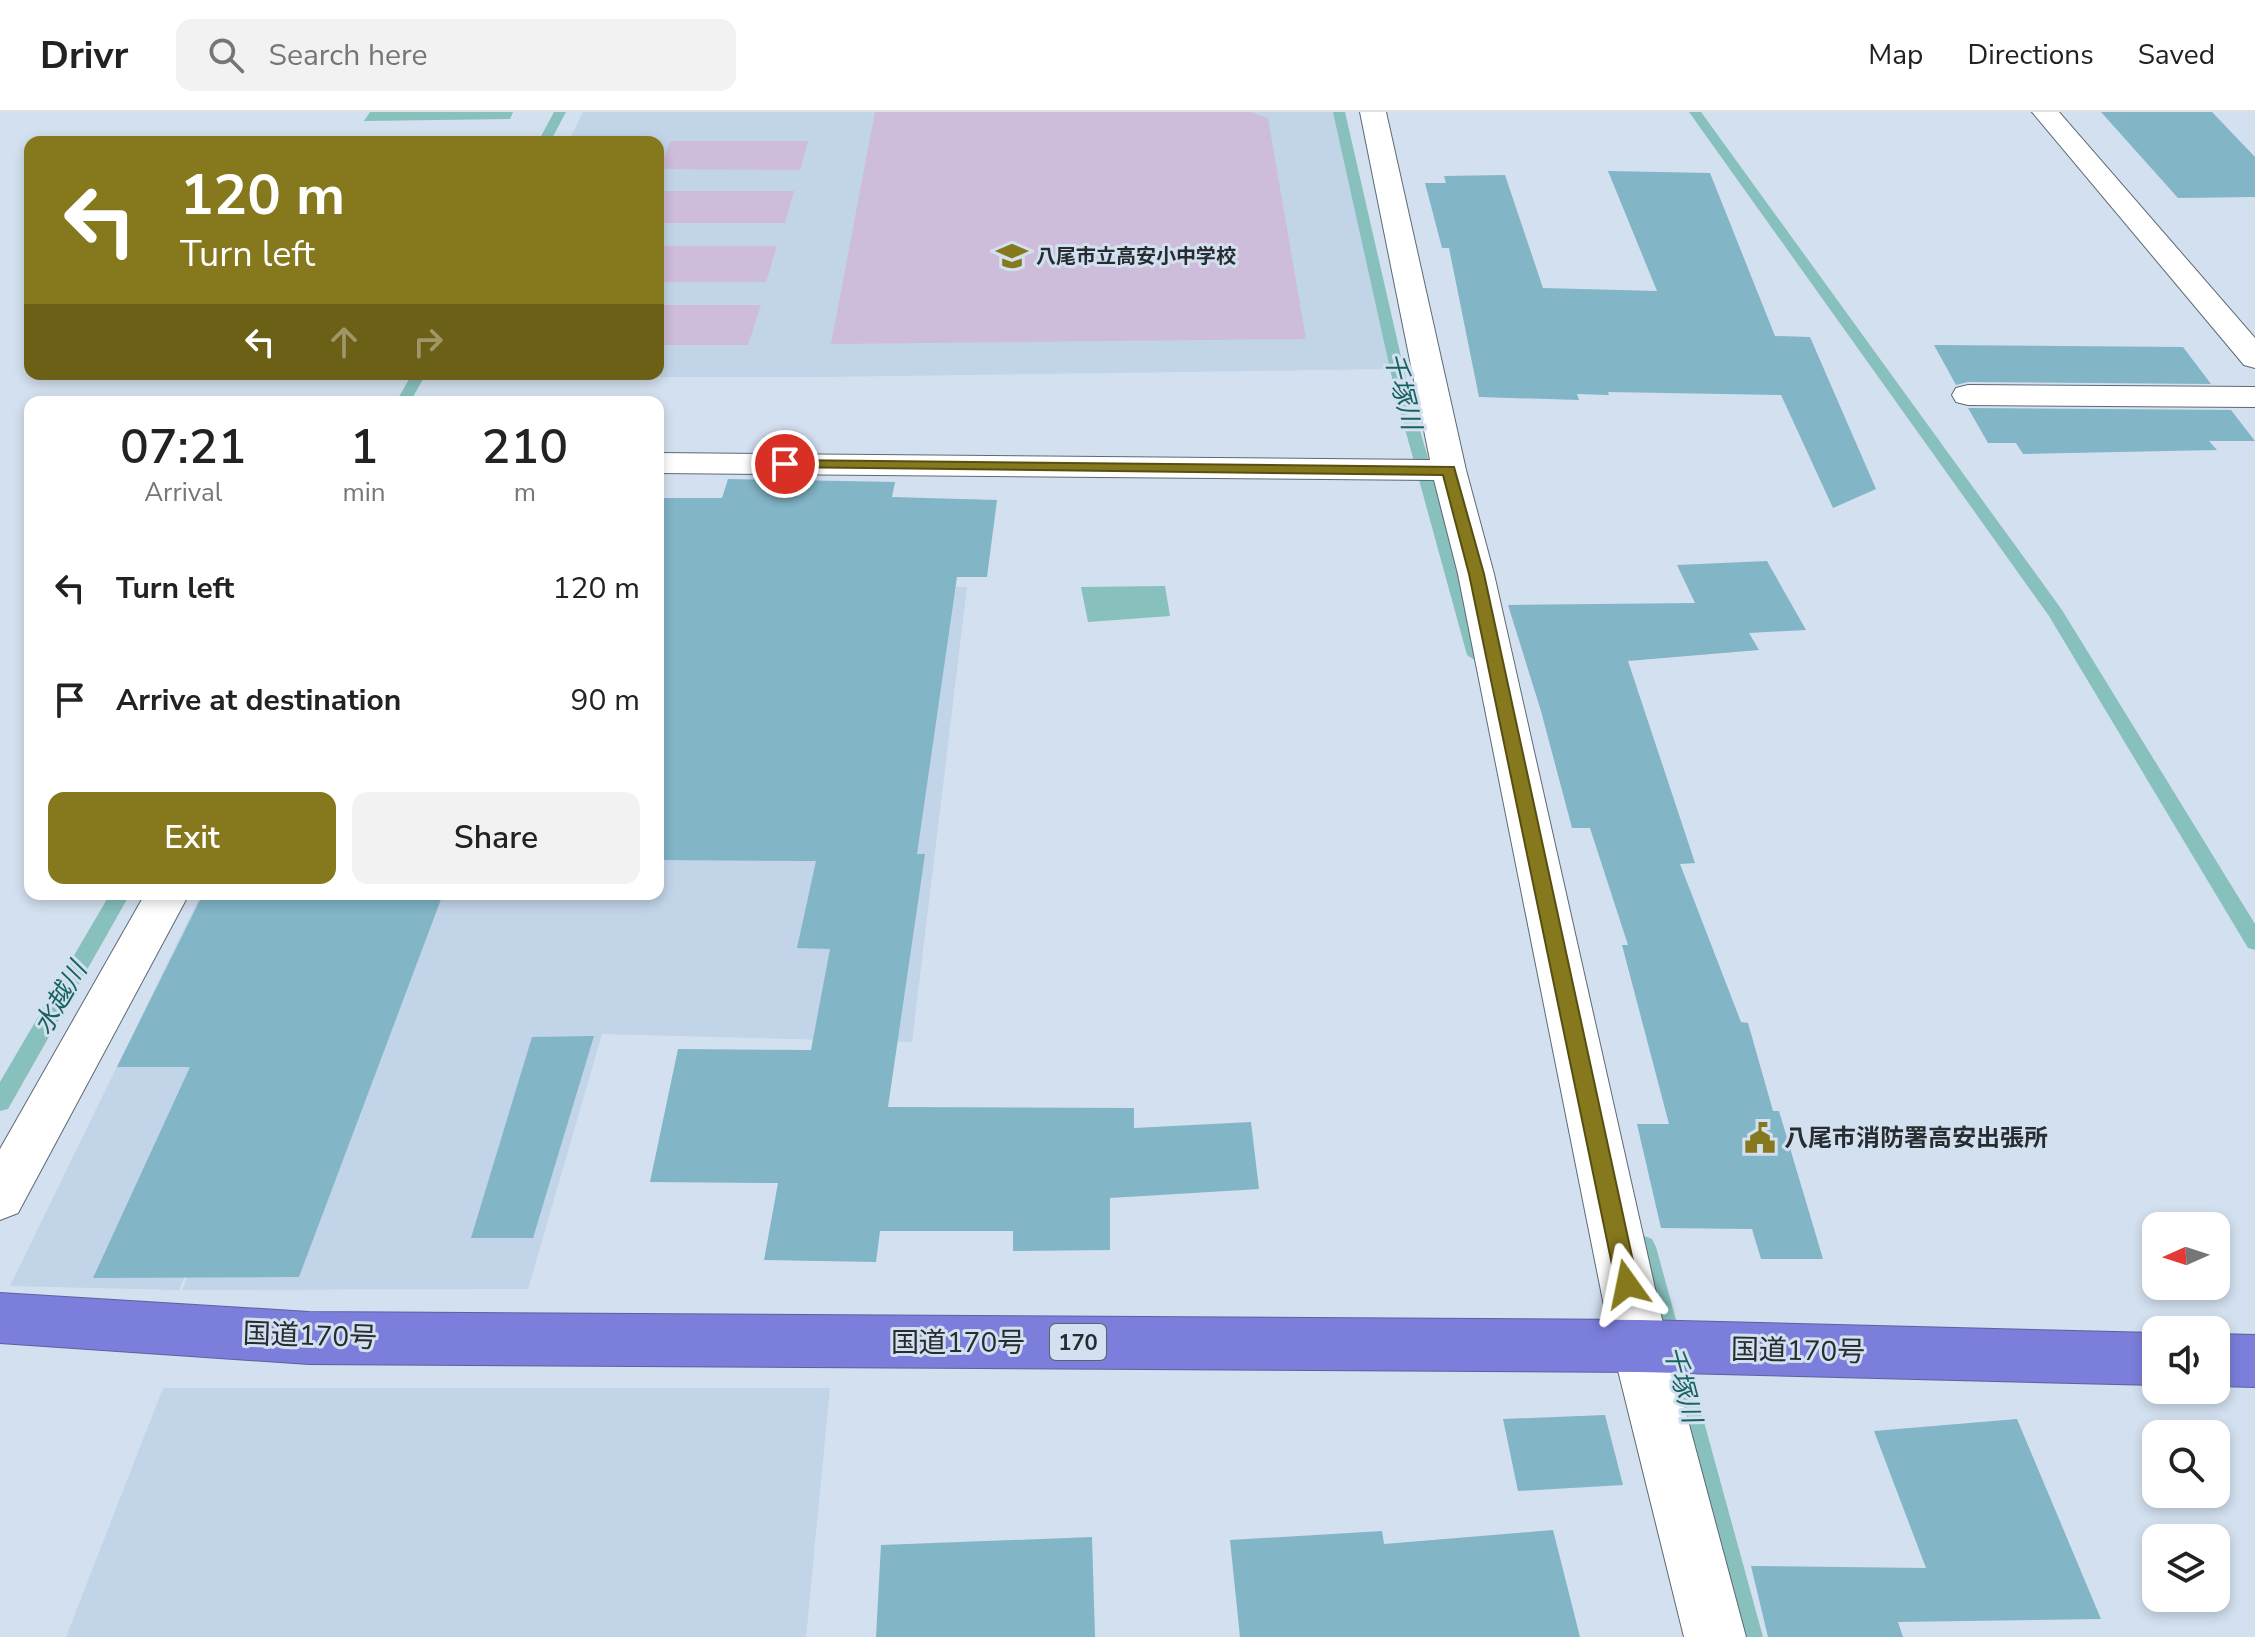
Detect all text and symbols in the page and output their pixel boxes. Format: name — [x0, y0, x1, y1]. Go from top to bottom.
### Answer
search box — [176, 19, 736, 91]
text: Drivr — [40, 30, 128, 81]
icon: search — [204, 33, 248, 77]
text: Search here — [268, 35, 427, 76]
text: Map — [1868, 36, 1923, 74]
text: Directions — [1967, 36, 2094, 74]
text: Saved — [2138, 36, 2215, 74]
text: 120 m — [180, 157, 345, 234]
icon: left — [48, 168, 152, 272]
text: Turn left — [180, 230, 315, 279]
school or university icon: 八尾市立高安小中学校 — [995, 239, 1029, 273]
place label: 八尾市立高安小中学校 — [1036, 243, 1236, 270]
icon: left — [238, 320, 282, 364]
icon: ahead — [322, 320, 366, 364]
icon: right — [406, 320, 450, 364]
water label: 千塚川 — [1376, 349, 1430, 436]
text: 07:21 — [120, 414, 247, 480]
text: 1 — [350, 414, 378, 480]
text: 210 — [482, 414, 568, 480]
pin — [751, 430, 819, 498]
icon: arrive — [763, 442, 807, 486]
text: Arrival — [144, 475, 222, 510]
text: min — [343, 475, 386, 510]
text: m — [514, 475, 536, 510]
icon: left — [48, 566, 92, 610]
text: Turn left — [116, 568, 234, 609]
text: 120 m — [553, 568, 640, 609]
icon: arrive — [48, 678, 92, 722]
text: Arrive at destination — [116, 680, 401, 721]
text: 90 m — [571, 680, 640, 721]
button: Exit — [48, 792, 336, 884]
button: Share — [352, 792, 640, 884]
water label: 水越川 — [26, 953, 97, 1041]
public building icon: 八尾市消防署高安出張所 — [1743, 1121, 1777, 1155]
place label: 八尾市消防署高安出張所 — [1784, 1122, 2048, 1154]
north arrow — [2142, 1212, 2230, 1300]
map controls — [2142, 1212, 2230, 1612]
position arrow — [1585, 1242, 1669, 1326]
street label: 国道170号 — [242, 1315, 378, 1357]
button: sound — [2142, 1316, 2230, 1404]
street label: 国道170号 — [891, 1324, 1025, 1362]
road number: 170 — [1050, 1324, 1106, 1360]
street label: 国道170号 — [1730, 1331, 1866, 1371]
water label: 千塚川 — [1656, 1342, 1710, 1429]
button: search — [2142, 1420, 2230, 1508]
button: layers — [2142, 1524, 2230, 1612]

